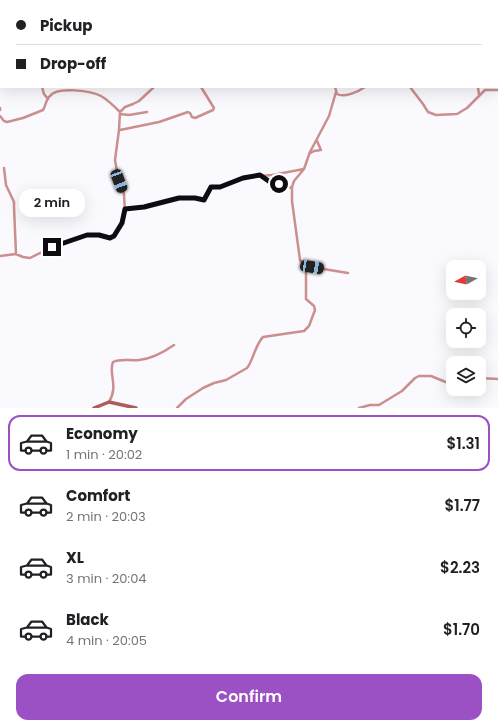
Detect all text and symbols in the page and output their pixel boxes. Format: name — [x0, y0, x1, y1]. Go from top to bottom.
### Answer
text: Pickup — [40, 15, 92, 36]
text: Drop-off — [40, 53, 106, 74]
car — [109, 168, 129, 194]
route start — [270, 175, 288, 193]
callout: 2 min — [19, 189, 85, 217]
text: 2 min — [34, 193, 70, 212]
route end — [43, 238, 61, 256]
car — [299, 259, 325, 275]
north arrow — [446, 260, 486, 300]
map controls — [446, 260, 486, 396]
button: locate — [446, 308, 486, 348]
button: layers — [446, 356, 486, 396]
text: Economy — [66, 423, 138, 444]
icon: car — [18, 425, 54, 461]
text: $1.31 — [446, 433, 480, 454]
text: 1 min · 20:02 — [66, 445, 142, 464]
text: Comfort — [66, 485, 130, 506]
icon: car — [18, 487, 54, 523]
text: $1.77 — [444, 495, 480, 516]
text: 2 min · 20:03 — [66, 507, 146, 526]
text: XL — [66, 547, 84, 568]
icon: car — [18, 549, 54, 585]
text: $2.23 — [440, 557, 480, 578]
text: 3 min · 20:04 — [66, 569, 146, 588]
text: Black — [66, 609, 109, 630]
icon: car — [18, 611, 54, 647]
text: $1.70 — [443, 619, 480, 640]
text: 4 min · 20:05 — [66, 631, 147, 650]
button: Confirm — [16, 674, 482, 720]

